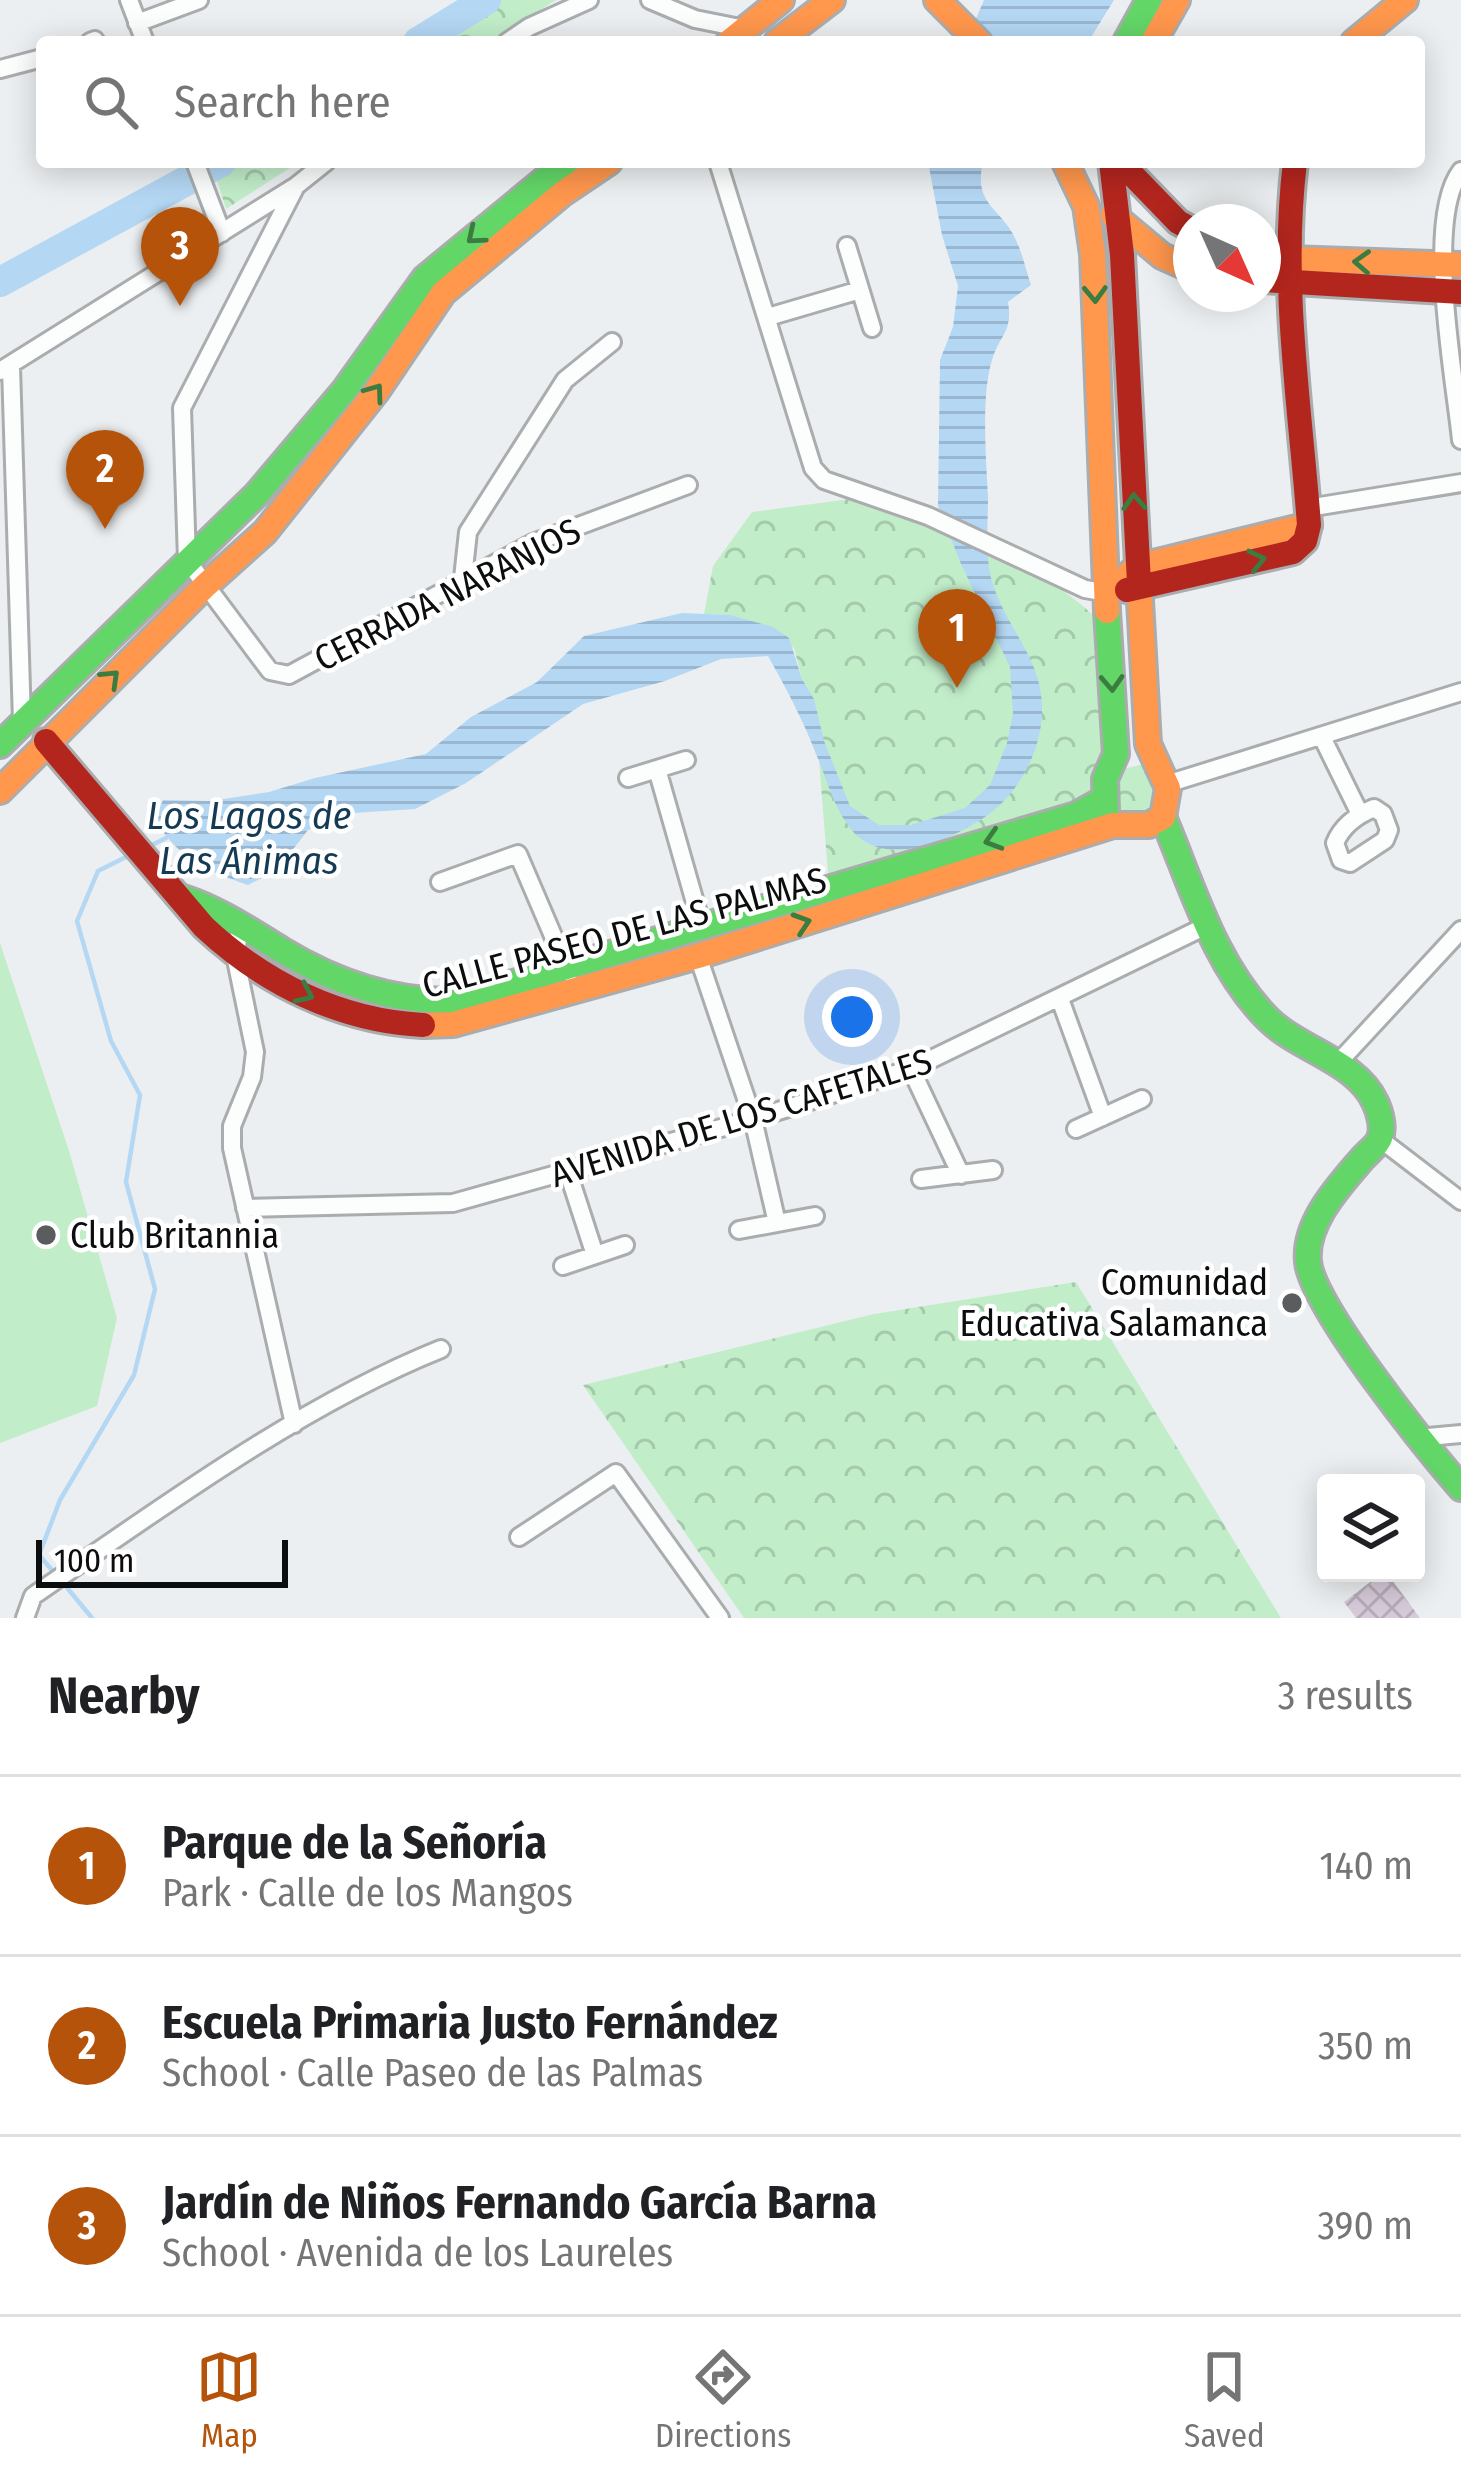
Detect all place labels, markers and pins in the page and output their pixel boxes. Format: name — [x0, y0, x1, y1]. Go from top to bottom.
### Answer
pin: 3 — [141, 207, 219, 306]
pin: 2 — [66, 430, 144, 529]
pin: 1 — [918, 589, 996, 688]
place label: Club Britannia — [70, 1214, 279, 1258]
marker: Club Britannia — [33, 1222, 59, 1248]
place label: Comunidad Educativa Salamanca — [959, 1261, 1268, 1346]
marker: Comunidad Educativa Salamanca — [1279, 1290, 1305, 1316]

